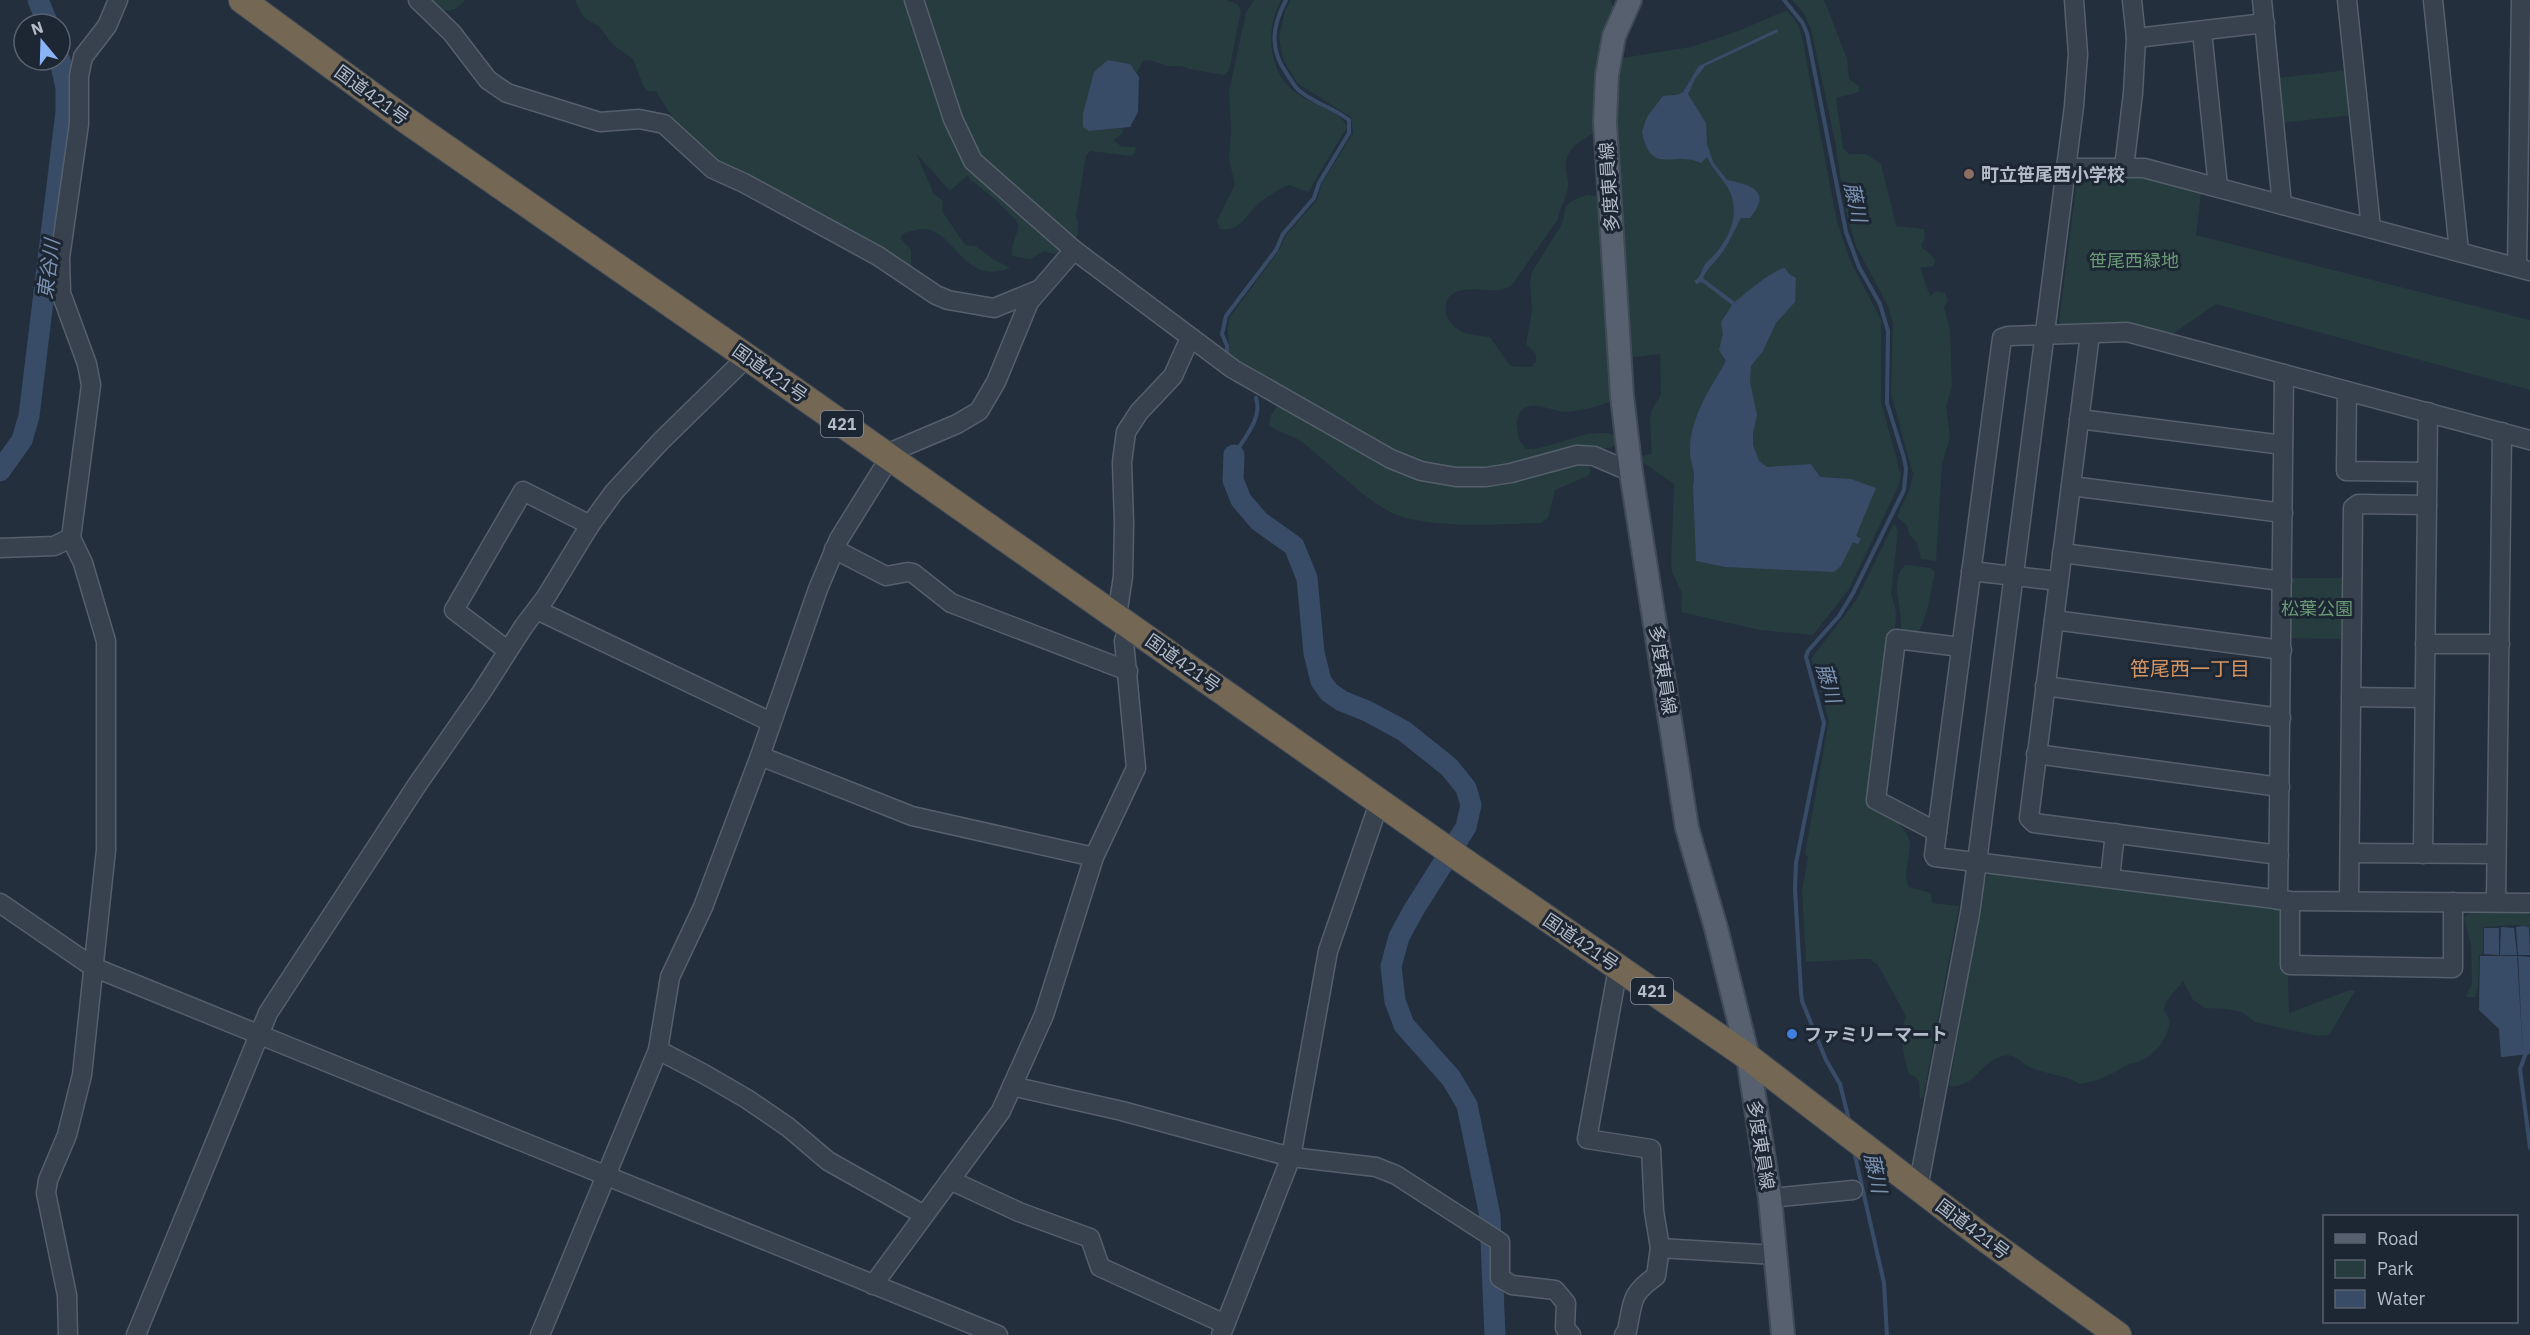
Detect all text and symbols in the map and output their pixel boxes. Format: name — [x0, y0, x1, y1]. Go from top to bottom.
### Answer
north arrow — [12, 12, 72, 72]
text: N — [28, 16, 46, 39]
street label: 国道421号 — [330, 60, 414, 130]
street label: 多度東員線 — [1594, 141, 1624, 233]
place label: 町立笹尾西小学校 — [1981, 163, 2125, 186]
marker: 町立笹尾西小学校 — [1962, 167, 1976, 181]
water label: 藤川 — [1839, 180, 1874, 226]
water label: 東谷川 — [31, 236, 65, 300]
park label: 笹尾西緑地 — [2089, 249, 2179, 272]
street label: 国道421号 — [728, 339, 812, 407]
road number: 421 — [821, 411, 863, 437]
park label: 松葉公園 — [2281, 597, 2353, 620]
street label: 多度東員線 — [1645, 624, 1681, 716]
street label: 国道421号 — [1141, 629, 1225, 697]
district label: 笹尾西一丁目 — [2130, 655, 2250, 682]
water label: 藤川 — [1811, 660, 1848, 708]
street label: 国道421号 — [1539, 908, 1623, 976]
road number: 421 — [1631, 978, 1673, 1004]
place label: ファミリーマート — [1804, 1023, 1948, 1046]
marker: ファミリーマート — [1785, 1027, 1799, 1041]
street label: 多度東員線 — [1743, 1099, 1779, 1191]
water label: 藤川 — [1859, 1151, 1894, 1197]
street label: 国道421号 — [1932, 1194, 2014, 1264]
legend — [2323, 1215, 2518, 1323]
text: Road — [2377, 1227, 2418, 1250]
text: Park — [2377, 1257, 2414, 1280]
text: Water — [2377, 1287, 2426, 1310]

